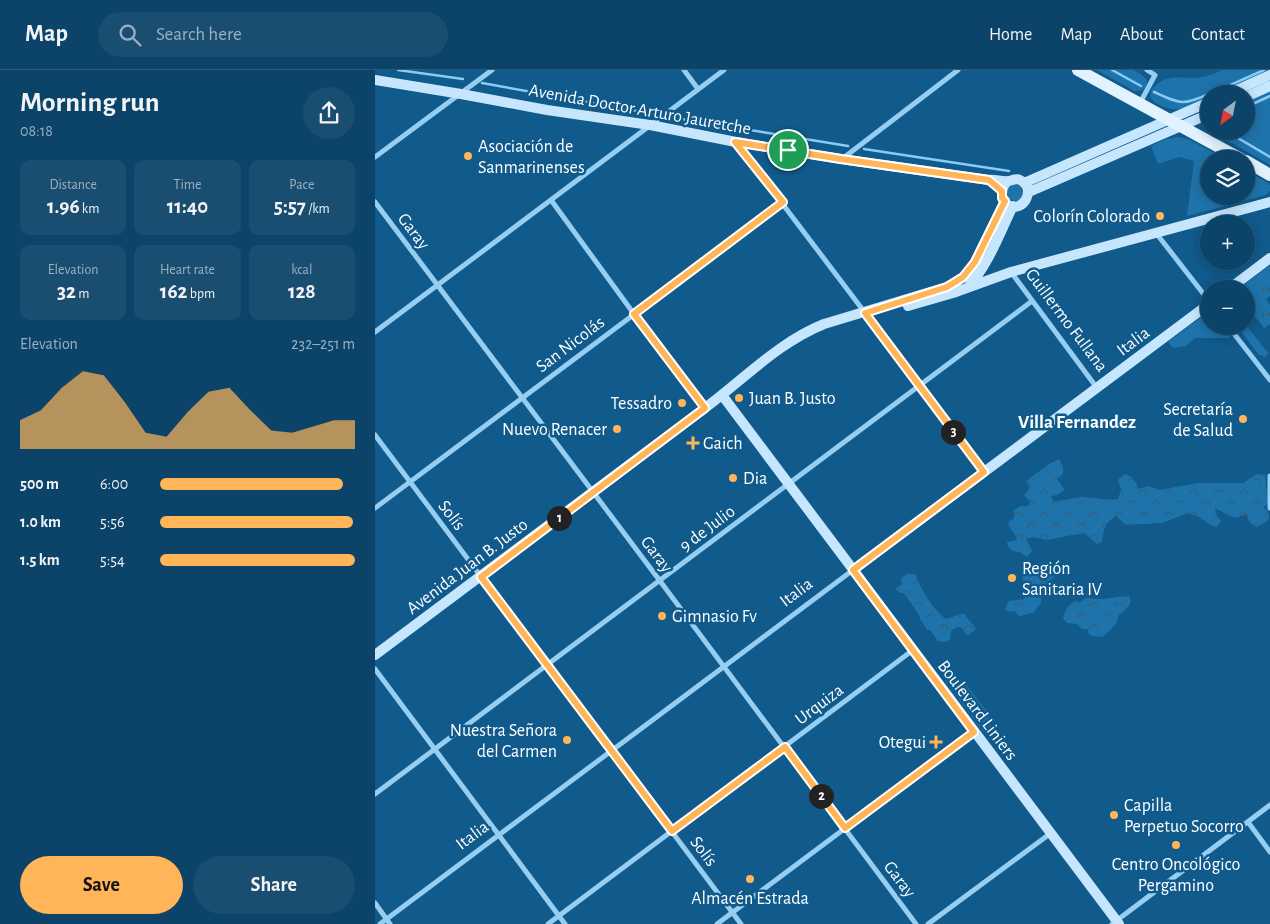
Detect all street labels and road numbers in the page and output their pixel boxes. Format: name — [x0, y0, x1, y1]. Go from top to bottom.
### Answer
street label: Avenida Doctor Arturo Jauretche — [527, 82, 752, 138]
street label: Garay — [394, 210, 433, 253]
street label: Guillermo Fullana — [1022, 266, 1111, 376]
street label: San Nicolás — [533, 313, 608, 376]
street label: Italia — [1114, 324, 1153, 360]
street label: Solís — [434, 497, 468, 534]
street label: 9 de Julio — [677, 502, 739, 555]
street label: Avenida Juan B. Justo — [404, 515, 532, 618]
street label: Garay — [637, 533, 676, 576]
street label: Italia — [777, 575, 816, 611]
street label: Boulevard Liniers — [934, 657, 1021, 764]
street label: Urquiza — [792, 681, 847, 729]
street label: Italia — [453, 818, 492, 854]
street label: Solís — [686, 833, 720, 870]
street label: Garay — [880, 858, 919, 901]

